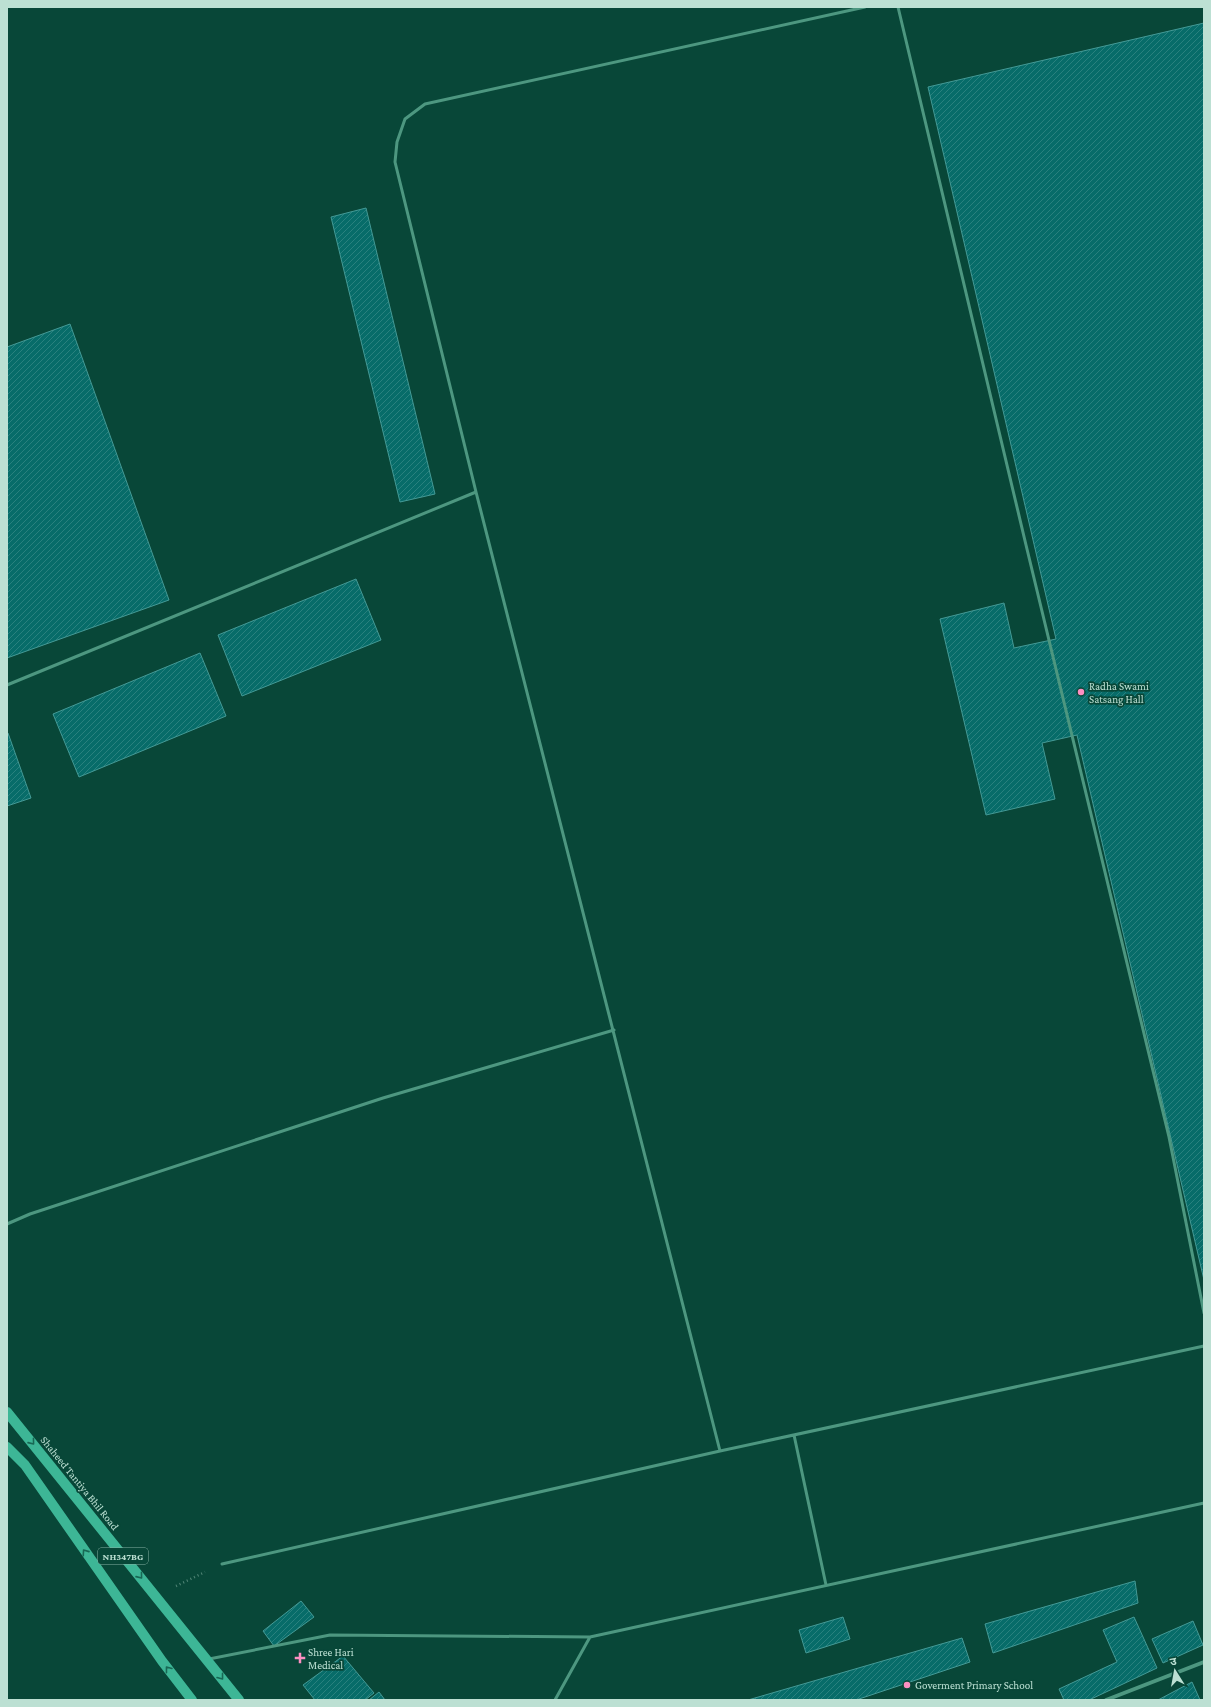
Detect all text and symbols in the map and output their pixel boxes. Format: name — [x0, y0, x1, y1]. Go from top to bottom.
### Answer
place label: Radha Swami Satsang Hall — [1089, 680, 1149, 706]
marker: Radha Swami Satsang Hall — [1076, 687, 1086, 697]
street label: Shaheed Tantiya Bhil Road — [38, 1434, 122, 1533]
one-way arrow — [27, 1438, 34, 1445]
road number: NH347BG — [98, 1548, 148, 1564]
one-way arrow — [83, 1549, 90, 1556]
one-way arrow — [135, 1571, 142, 1579]
place label: Shree Hari Medical — [308, 1646, 354, 1671]
north arrow — [1155, 1651, 1195, 1691]
marker: Shree Hari Medical — [295, 1653, 305, 1663]
text: उ — [1169, 1655, 1178, 1668]
one-way arrow — [166, 1667, 173, 1674]
one-way arrow — [216, 1673, 223, 1680]
place label: Goverment Primary School — [915, 1679, 1033, 1692]
marker: Goverment Primary School — [902, 1680, 912, 1690]

